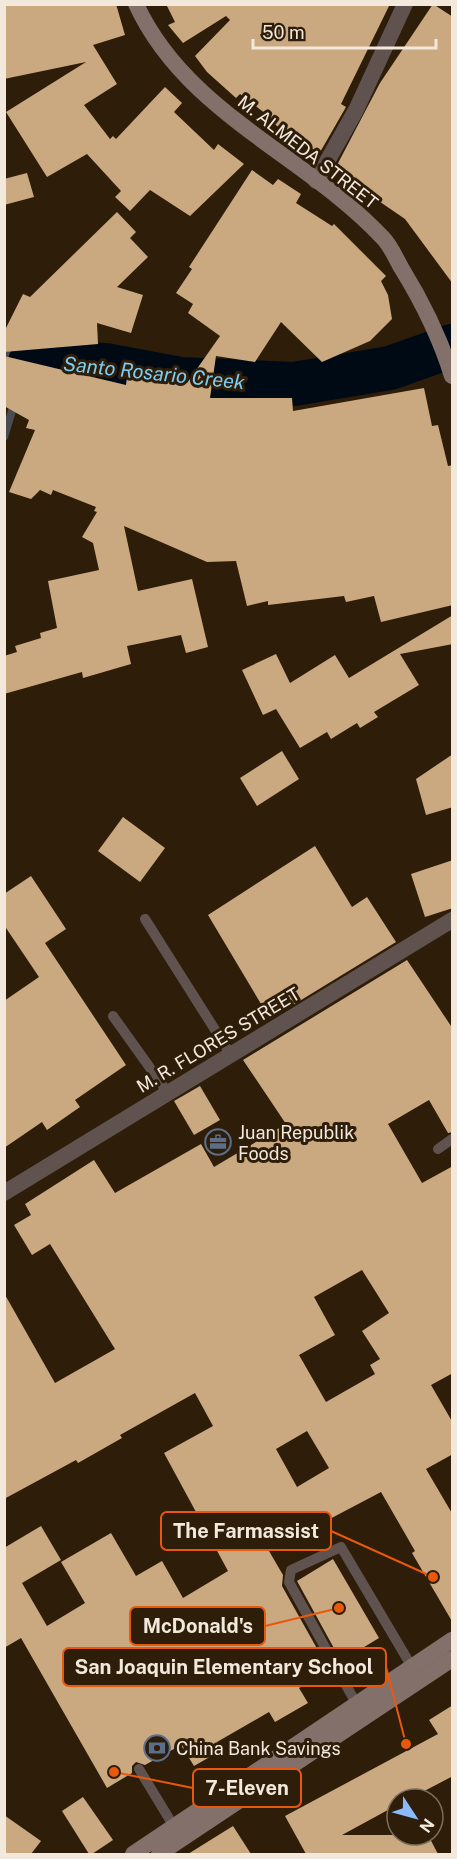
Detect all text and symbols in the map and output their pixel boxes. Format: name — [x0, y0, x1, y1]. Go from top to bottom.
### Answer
scale bar — [253, 12, 436, 50]
text: 50 m — [262, 22, 305, 43]
street label: M. ALMEDA STREET — [234, 91, 382, 213]
water label: Santo Rosario Creek — [62, 352, 246, 394]
street label: M. R. FLORES STREET — [133, 983, 304, 1097]
place label: Juan Republik Foods — [238, 1122, 354, 1164]
office icon: Juan Republik Foods — [203, 1127, 233, 1157]
callout: The Farmassist — [161, 1512, 331, 1550]
text: The Farmassist — [173, 1519, 319, 1543]
callout: McDonald's — [130, 1607, 265, 1645]
text: McDonald's — [143, 1614, 253, 1638]
callout: San Joaquin Elementary School — [63, 1648, 386, 1686]
text: San Joaquin Elementary School — [75, 1655, 373, 1679]
bank icon: China Bank Savings — [142, 1733, 172, 1763]
place label: China Bank Savings — [176, 1738, 341, 1759]
callout: 7-Eleven — [193, 1769, 301, 1807]
text: 7-Eleven — [205, 1776, 289, 1800]
north arrow — [385, 1787, 445, 1847]
text: N — [415, 1815, 438, 1836]

